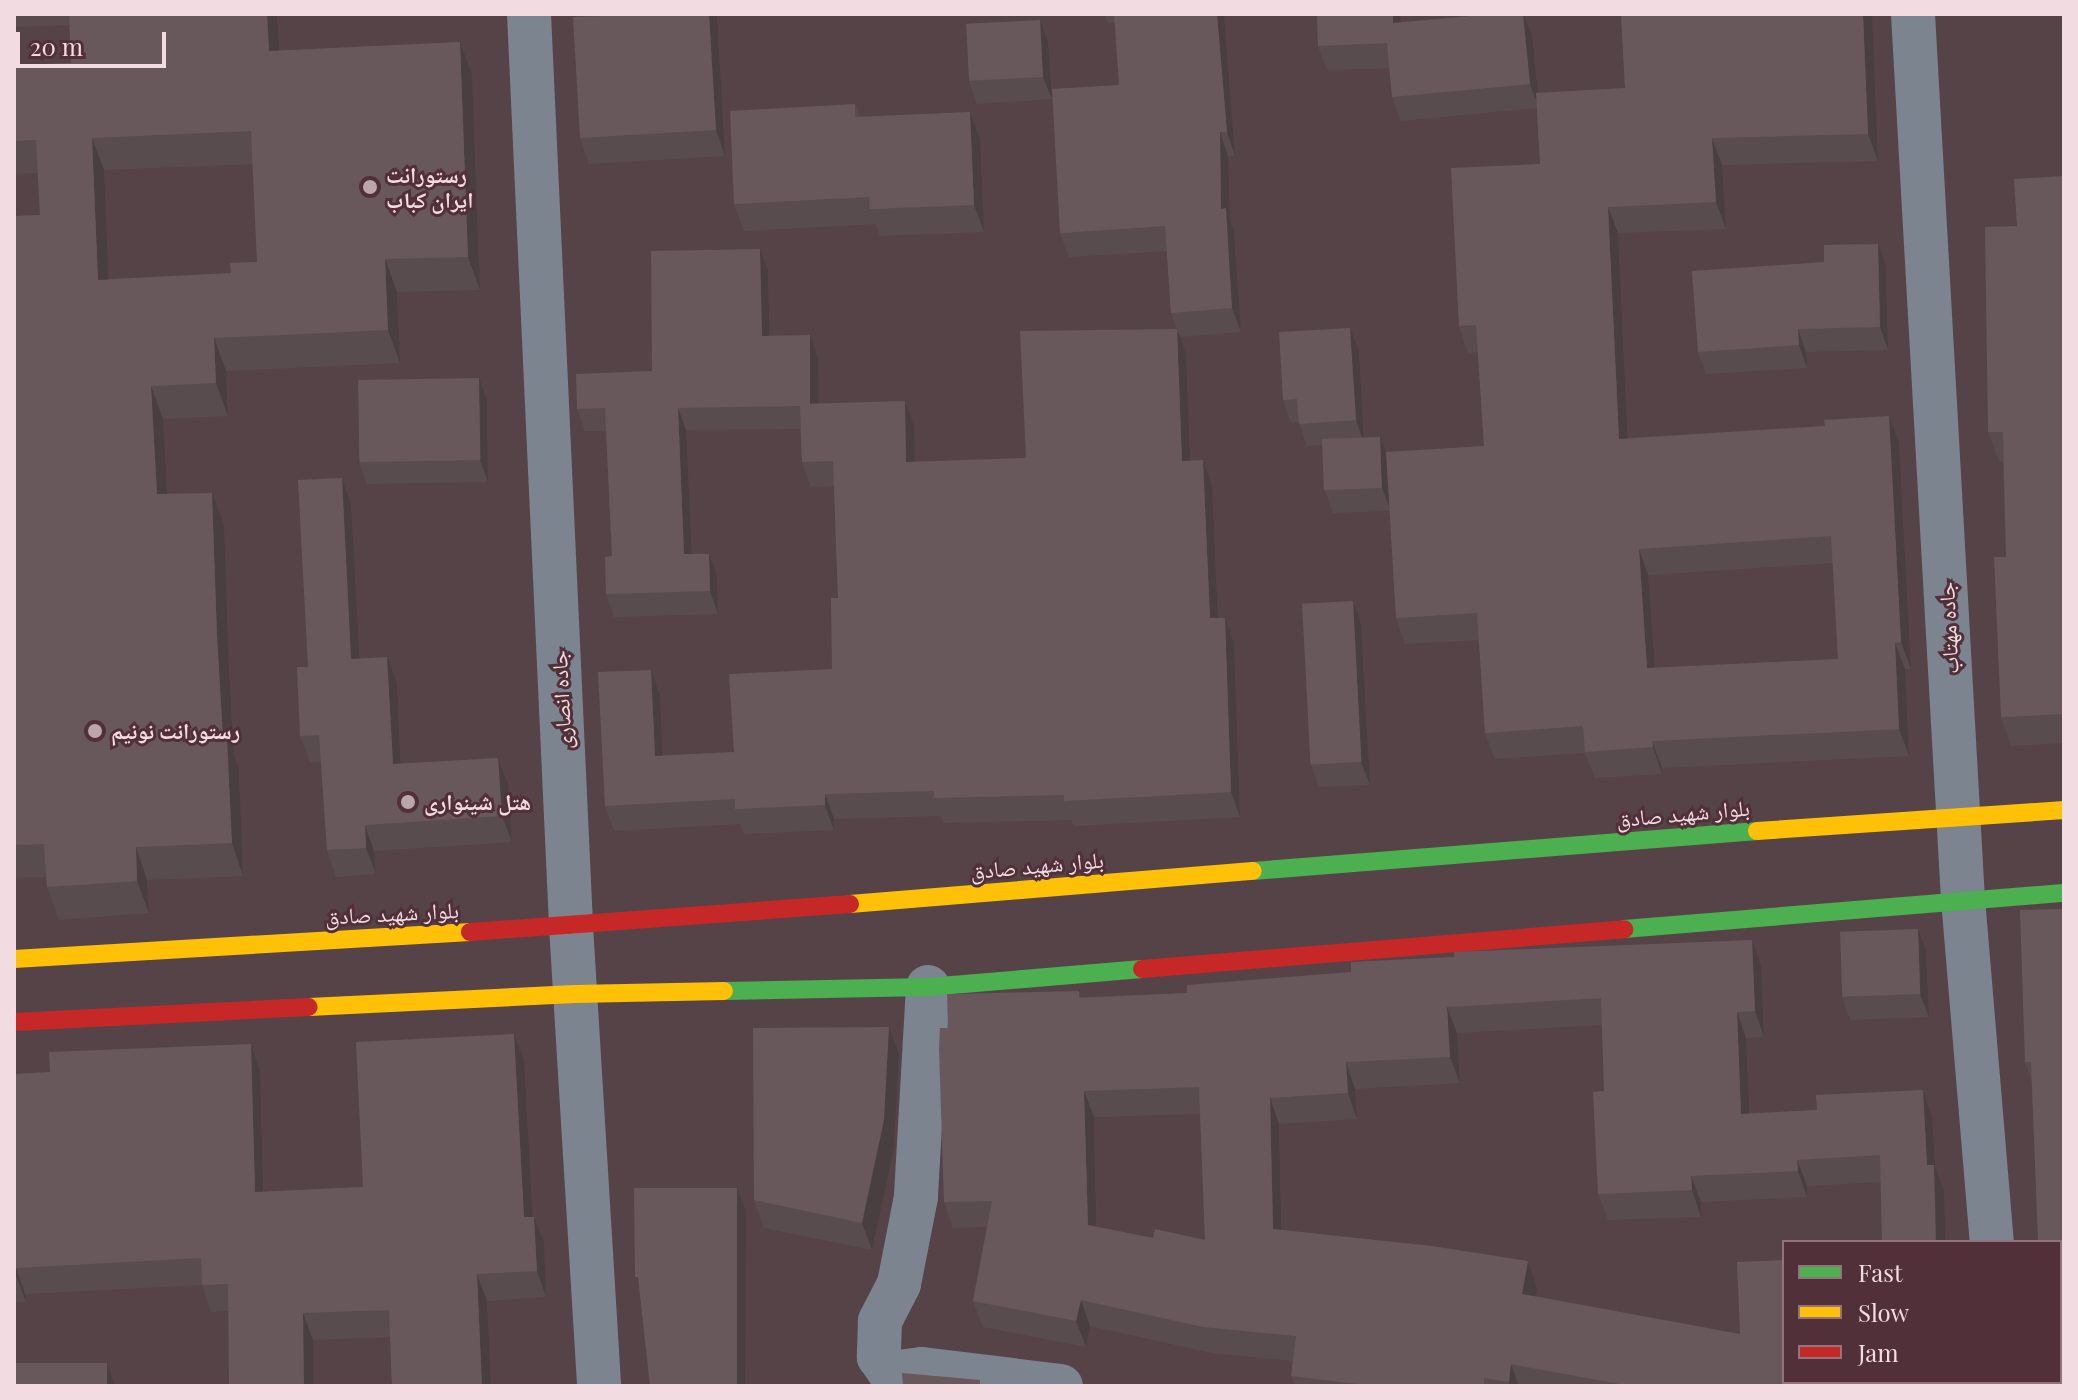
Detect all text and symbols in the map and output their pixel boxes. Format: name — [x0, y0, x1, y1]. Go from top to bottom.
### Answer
scale bar — [20, 16, 170, 66]
text: 20 m — [30, 30, 83, 62]
place label: رستورانت ایران کباب — [386, 161, 473, 212]
marker: رستورانت ایران کباب — [361, 178, 379, 196]
street label: جاده مهتاب — [1932, 581, 1964, 675]
street label: جاده انصاری — [545, 650, 577, 750]
place label: رستورانت نونیم — [111, 718, 240, 744]
marker: رستورانت نونیم — [86, 722, 104, 740]
place label: هتل شینواری — [424, 789, 531, 815]
marker: هتل شینواری — [399, 793, 417, 811]
street label: بلوار شهید صادق — [1615, 794, 1751, 832]
street label: بلوار شهید صادق — [969, 846, 1105, 884]
street label: بلوار شهید صادق — [324, 896, 460, 930]
legend — [1782, 1240, 2062, 1384]
text: Fast — [1858, 1256, 1903, 1288]
text: Slow — [1858, 1296, 1909, 1328]
text: Jam — [1858, 1336, 1899, 1368]

